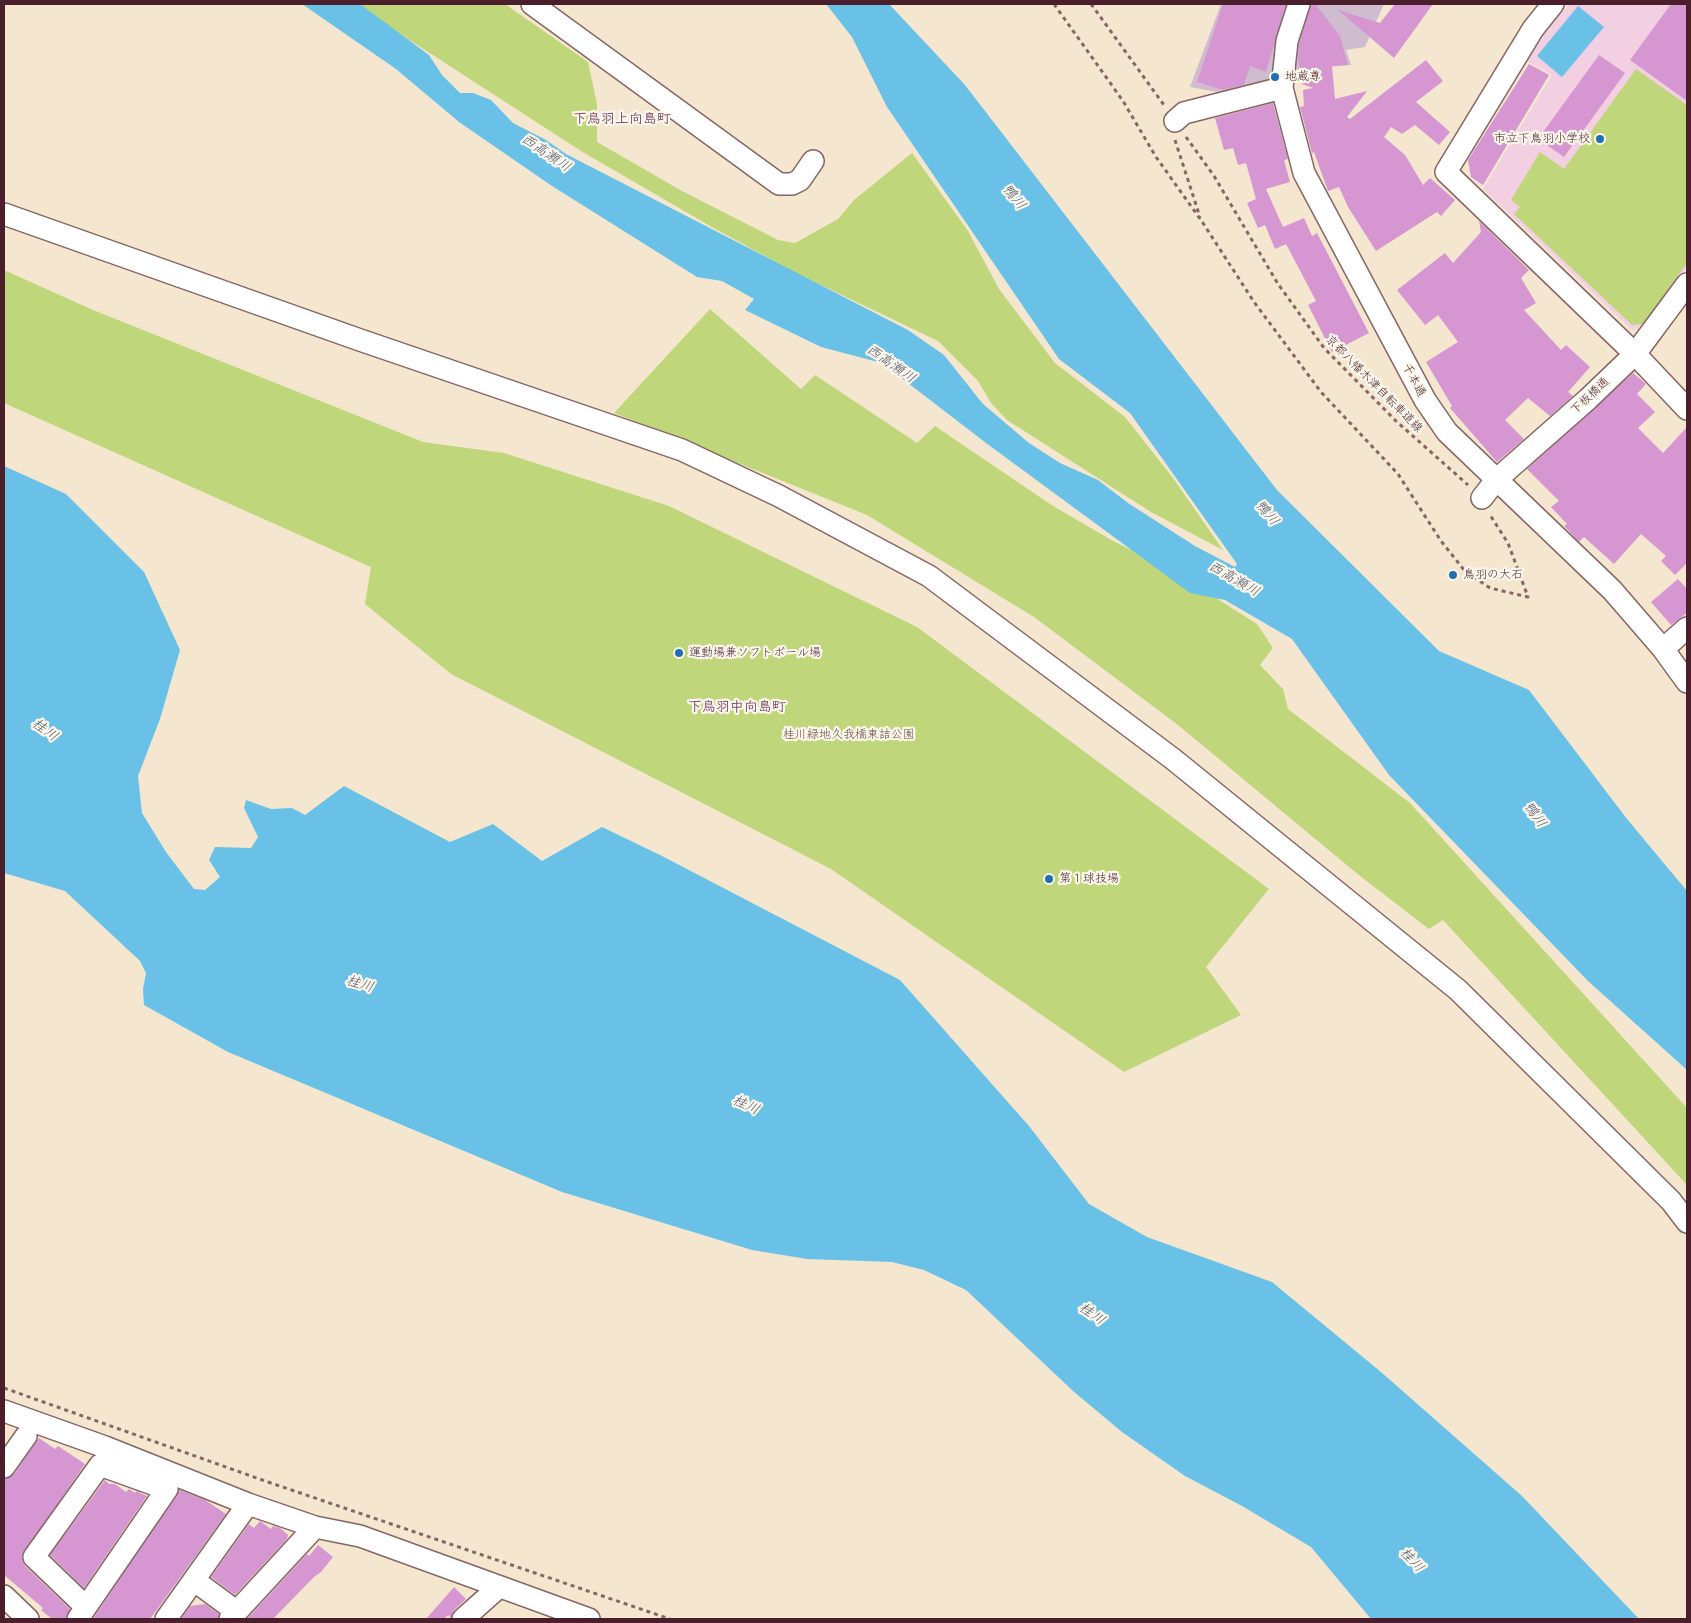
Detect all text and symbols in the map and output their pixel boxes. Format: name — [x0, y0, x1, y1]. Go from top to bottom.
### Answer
place label: 地蔵尊 — [1285, 70, 1321, 84]
marker: 地蔵尊 — [1269, 71, 1281, 83]
district label: 下鳥羽上向島町 — [573, 111, 671, 127]
water label: 西高瀬川 — [518, 130, 574, 176]
place label: 市立下鳥羽小学校 — [1494, 132, 1590, 146]
marker: 市立下鳥羽小学校 — [1594, 133, 1606, 145]
water label: 鴨川 — [999, 181, 1029, 213]
street label: 京都八幡木津自転車道線 — [1322, 332, 1426, 436]
water label: 西高瀬川 — [863, 341, 919, 387]
street label: 千本通 — [1399, 361, 1429, 399]
street label: 下板橋通 — [1568, 374, 1612, 418]
water label: 鴨川 — [1252, 497, 1282, 529]
water label: 西高瀬川 — [1206, 558, 1262, 600]
place label: 鳥羽の大石 — [1463, 568, 1523, 582]
marker: 鳥羽の大石 — [1447, 569, 1459, 581]
place label: 運動場兼ソフトボール場 — [689, 646, 821, 660]
marker: 運動場兼ソフトボール場 — [673, 647, 685, 659]
district label: 下鳥羽中向島町 — [688, 699, 786, 715]
water label: 桂川 — [29, 715, 61, 745]
park label: 桂川緑地久我橋東詰公園 — [783, 728, 915, 742]
water label: 鴨川 — [1520, 799, 1550, 831]
place label: 第１球技場 — [1059, 872, 1119, 886]
marker: 第１球技場 — [1043, 873, 1055, 885]
water label: 桂川 — [344, 972, 376, 996]
water label: 桂川 — [730, 1091, 762, 1119]
water label: 桂川 — [1076, 1299, 1108, 1329]
water label: 桂川 — [1396, 1544, 1428, 1576]

